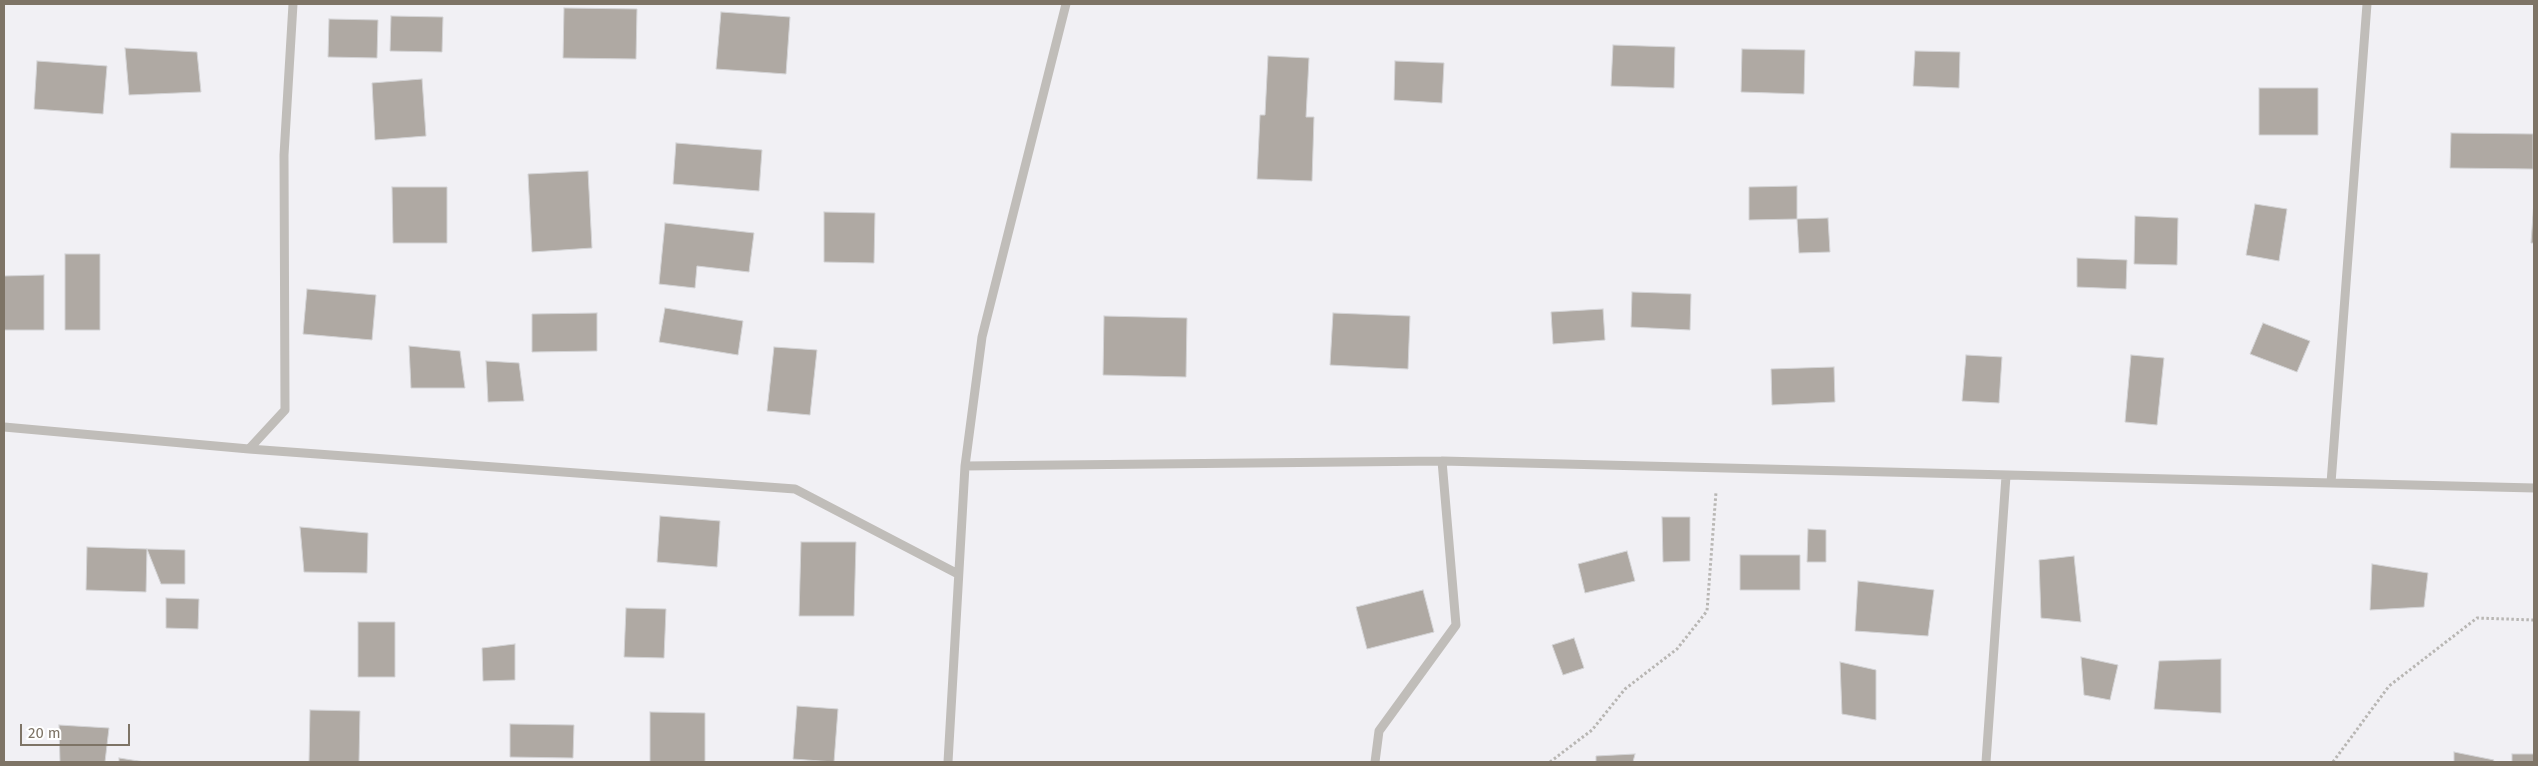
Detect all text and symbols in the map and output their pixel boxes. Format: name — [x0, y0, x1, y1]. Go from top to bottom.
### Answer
scale bar — [22, 714, 132, 746]
text: 20 m — [28, 724, 61, 742]

